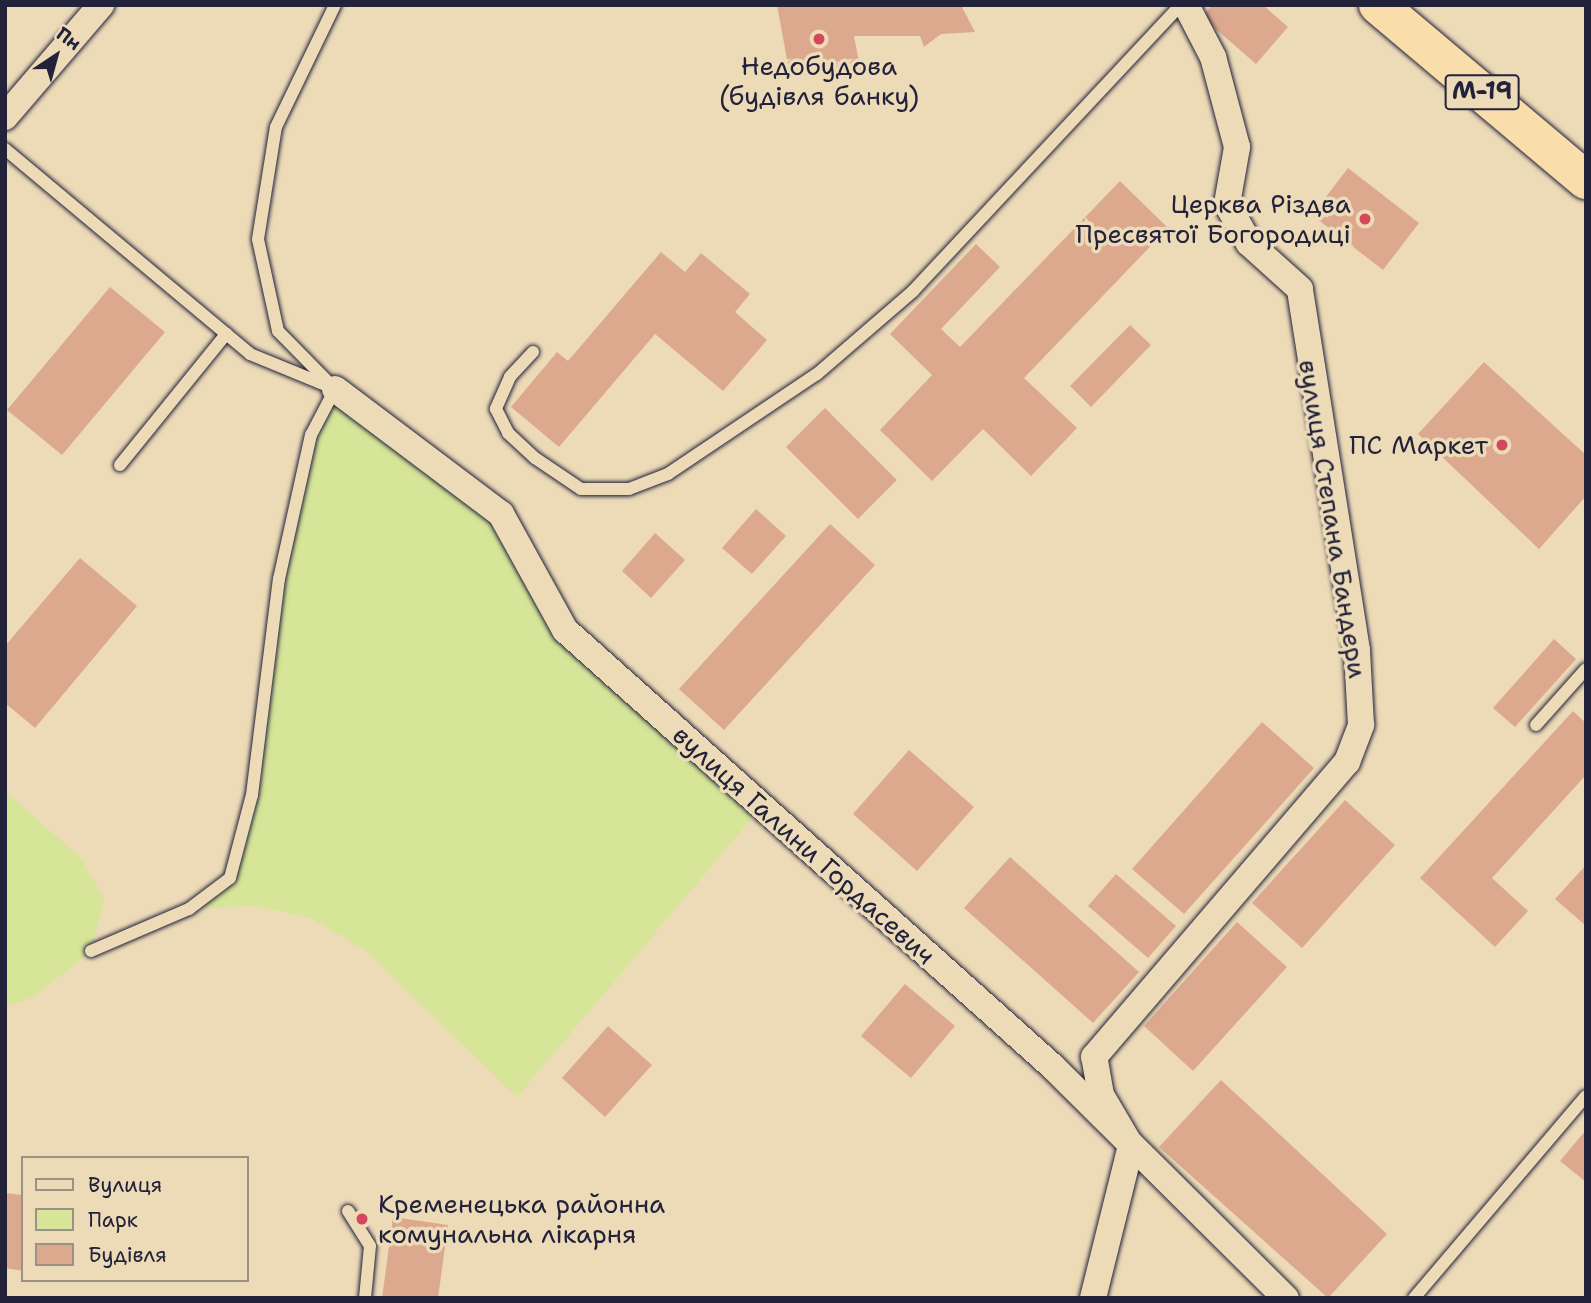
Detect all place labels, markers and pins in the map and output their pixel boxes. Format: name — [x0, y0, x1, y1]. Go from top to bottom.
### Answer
marker: Недобудова (будівля банку) — [811, 31, 827, 47]
place label: Недобудова (будівля банку) — [719, 50, 919, 112]
place label: Церква Різдва Пресвятої Богородиці — [1076, 188, 1351, 249]
marker: Церква Різдва Пресвятої Богородиці — [1357, 211, 1373, 227]
place label: ПС Маркет — [1349, 429, 1488, 461]
marker: ПС Маркет — [1494, 437, 1510, 453]
place label: Кременецька районна комунальна лікарня — [378, 1188, 665, 1250]
marker: Кременецька районна комунальна лікарня — [352, 1209, 372, 1229]

